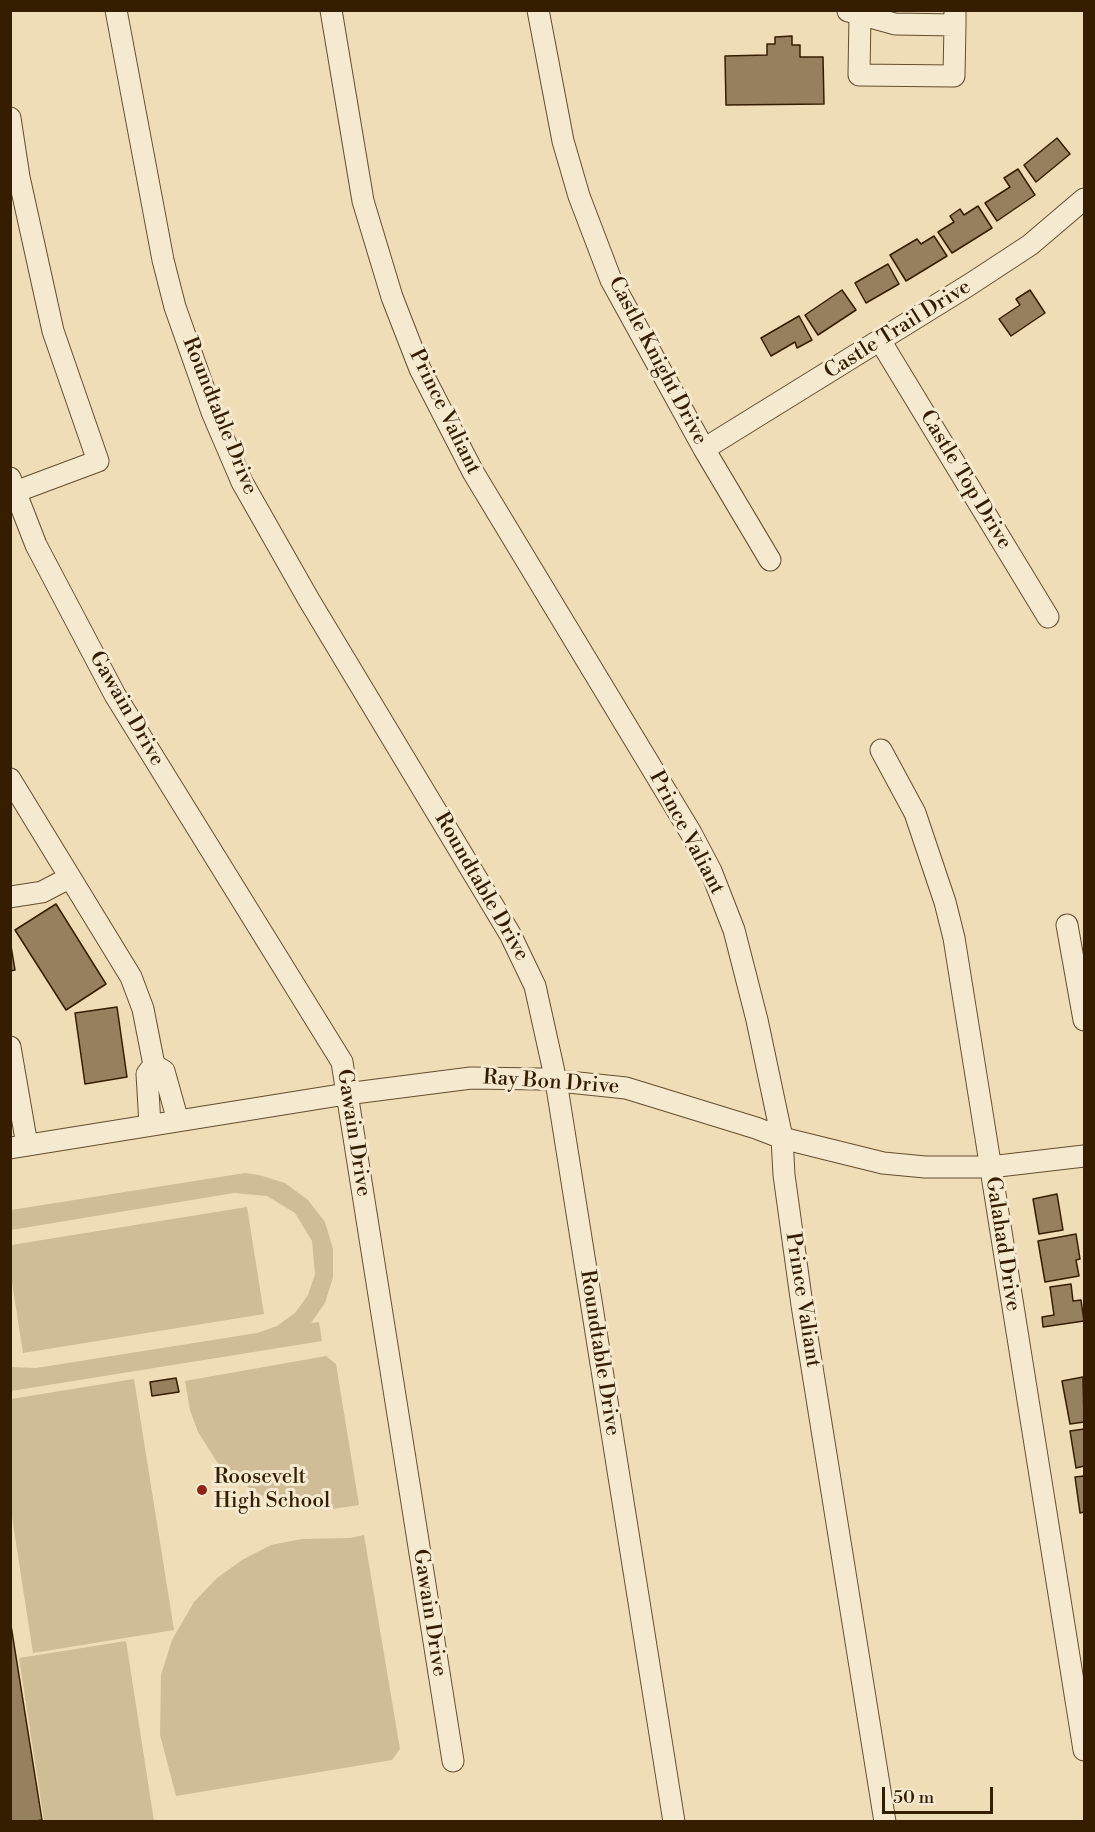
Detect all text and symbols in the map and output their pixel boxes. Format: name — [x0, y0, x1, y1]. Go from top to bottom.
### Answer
street label: Castle Knight Drive — [602, 273, 712, 449]
street label: Castle Trail Drive — [820, 275, 976, 385]
street label: Roundtable Drive — [176, 334, 262, 498]
street label: Prince Valiant — [403, 345, 485, 479]
street label: Castle Top Drive — [914, 406, 1016, 554]
street label: Gawain Drive — [83, 647, 169, 771]
street label: Prince Valiant — [643, 767, 729, 899]
street label: Roundtable Drive — [428, 808, 534, 966]
street label: Ray Bon Drive — [482, 1066, 620, 1100]
street label: Gawain Drive — [331, 1068, 375, 1198]
street label: Galahad Drive — [979, 1175, 1025, 1313]
street label: Prince Valiant — [779, 1231, 825, 1369]
street label: Roundtable Drive — [573, 1268, 625, 1438]
place label: Roosevelt High School — [214, 1465, 330, 1515]
marker: Roosevelt High School — [195, 1483, 209, 1497]
street label: Gawain Drive — [407, 1548, 451, 1678]
scale bar — [885, 1775, 996, 1813]
text: 50 m — [893, 1786, 934, 1809]

